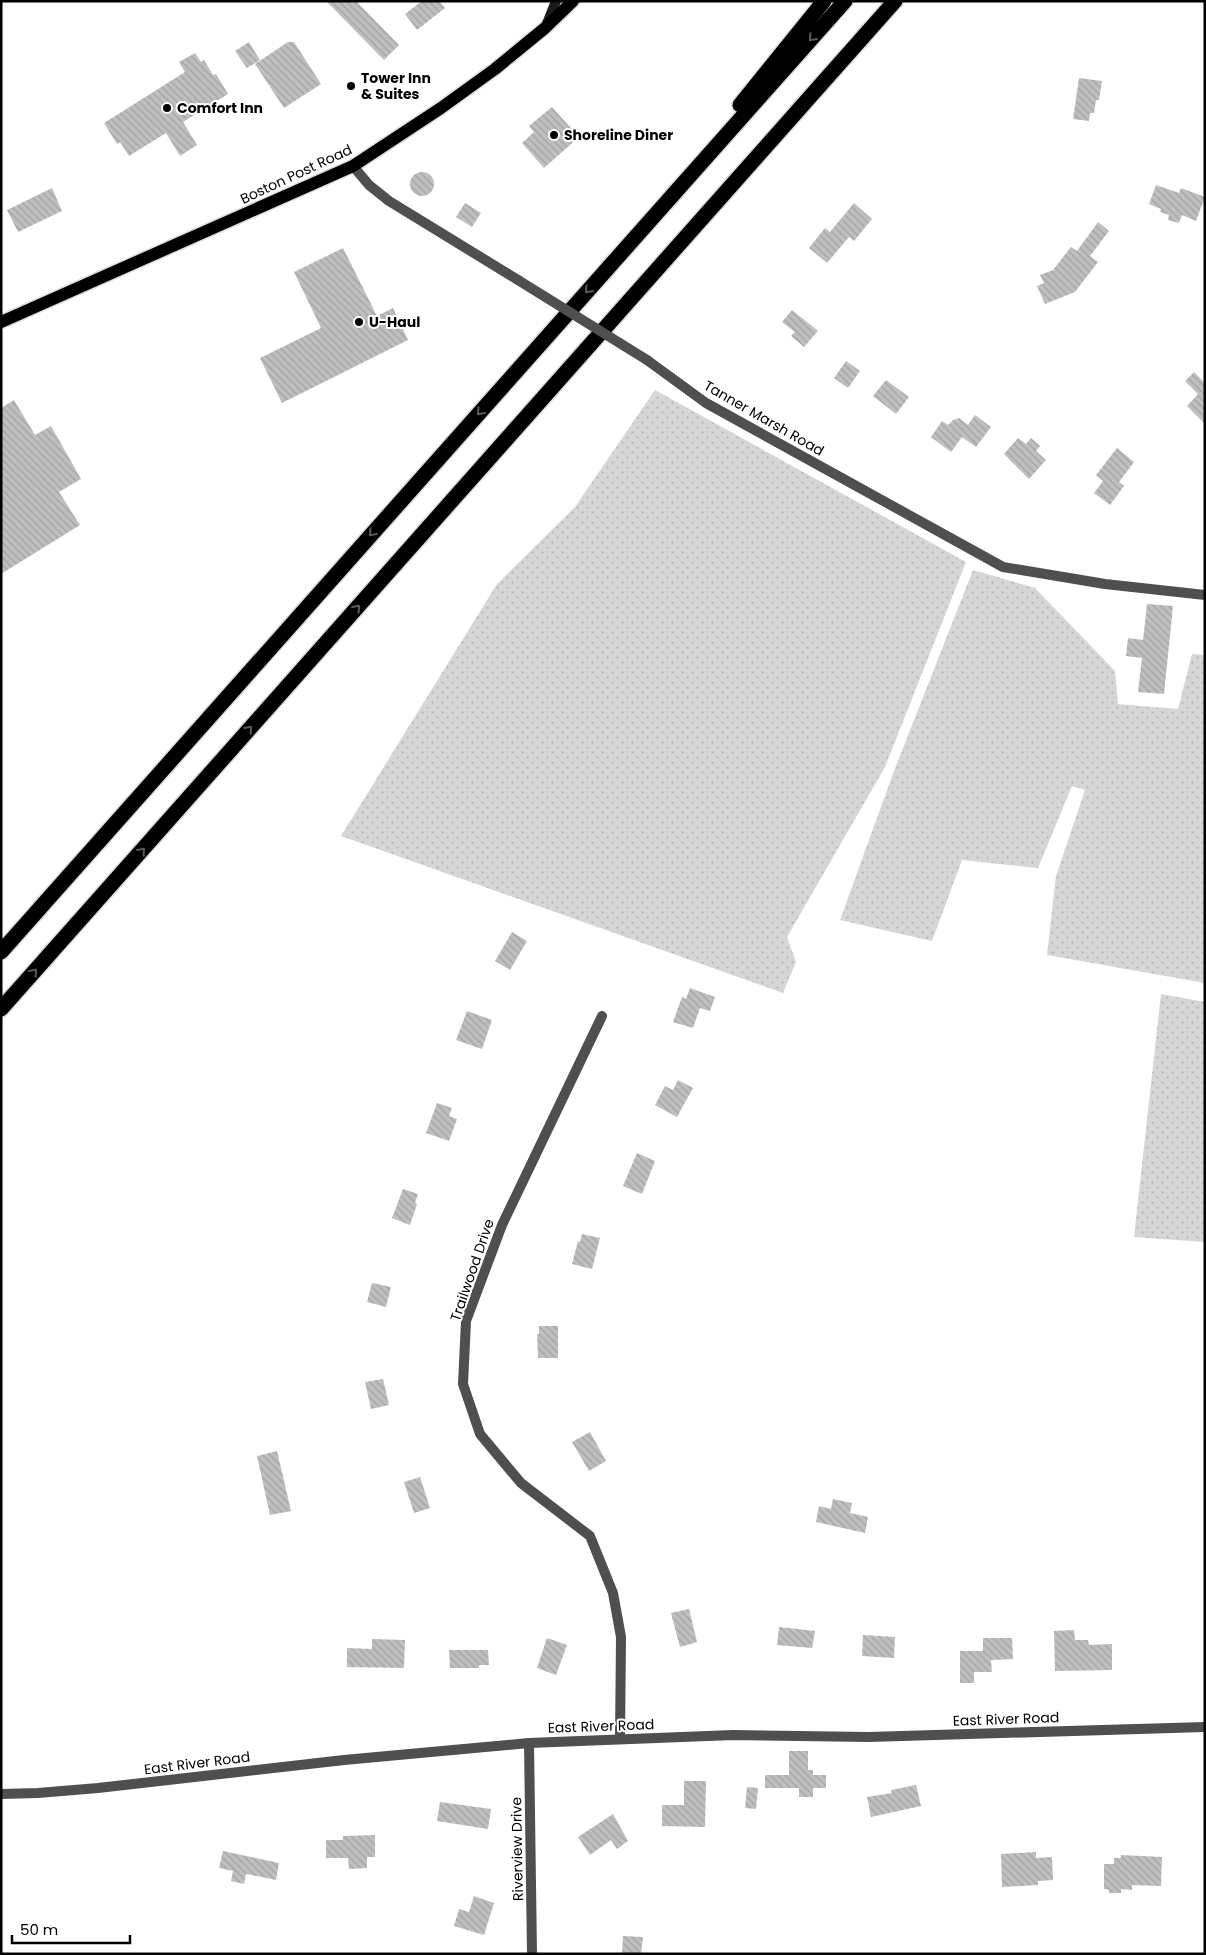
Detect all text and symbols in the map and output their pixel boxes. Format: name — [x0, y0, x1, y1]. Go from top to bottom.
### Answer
one-way arrow — [809, 32, 818, 41]
place label: Tower Inn & Suites — [361, 68, 431, 104]
marker: Tower Inn & Suites — [345, 80, 357, 92]
place label: Comfort Inn — [177, 98, 263, 118]
marker: Comfort Inn — [161, 102, 173, 114]
place label: Shoreline Diner — [564, 125, 673, 145]
marker: Shoreline Diner — [548, 129, 560, 141]
street label: Boston Post Road — [237, 139, 355, 209]
one-way arrow — [585, 285, 594, 294]
place label: U-Haul — [369, 312, 420, 332]
marker: U-Haul — [353, 316, 365, 328]
street label: Tanner Marsh Road — [700, 375, 828, 461]
one-way arrow — [477, 406, 486, 415]
one-way arrow — [369, 527, 378, 536]
one-way arrow — [352, 604, 361, 613]
one-way arrow — [244, 726, 253, 735]
one-way arrow — [136, 847, 145, 856]
one-way arrow — [28, 969, 37, 978]
street label: Trailwood Drive — [445, 1216, 499, 1324]
street label: East River Road — [952, 1707, 1060, 1731]
street label: East River Road — [547, 1714, 655, 1738]
street label: East River Road — [143, 1747, 251, 1779]
street label: Riverview Drive — [506, 1797, 528, 1901]
scale bar — [12, 1912, 130, 1944]
text: 50 m — [20, 1919, 58, 1940]

